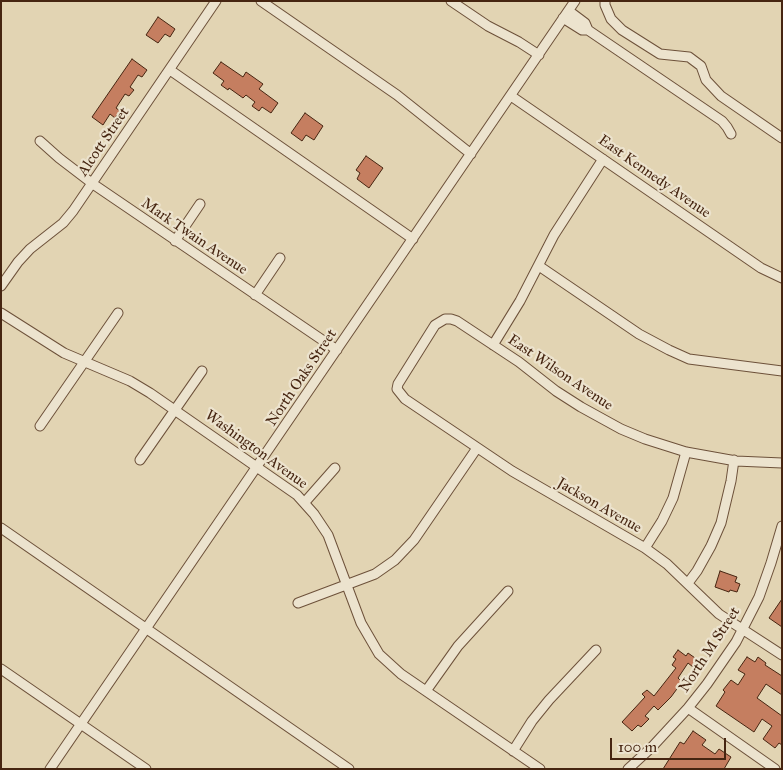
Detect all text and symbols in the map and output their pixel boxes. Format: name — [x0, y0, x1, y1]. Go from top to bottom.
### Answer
street label: Alcott Street — [74, 104, 134, 180]
street label: East Kennedy Avenue — [594, 131, 714, 223]
street label: Mark Twain Avenue — [137, 195, 251, 279]
street label: North Oaks Street — [263, 326, 341, 430]
street label: East Wilson Avenue — [504, 331, 616, 415]
street label: Washington Avenue — [201, 407, 311, 493]
street label: Jackson Avenue — [553, 474, 645, 538]
street label: North M Street — [676, 604, 744, 696]
scale bar — [613, 728, 729, 760]
text: 100 m — [618, 738, 657, 756]

